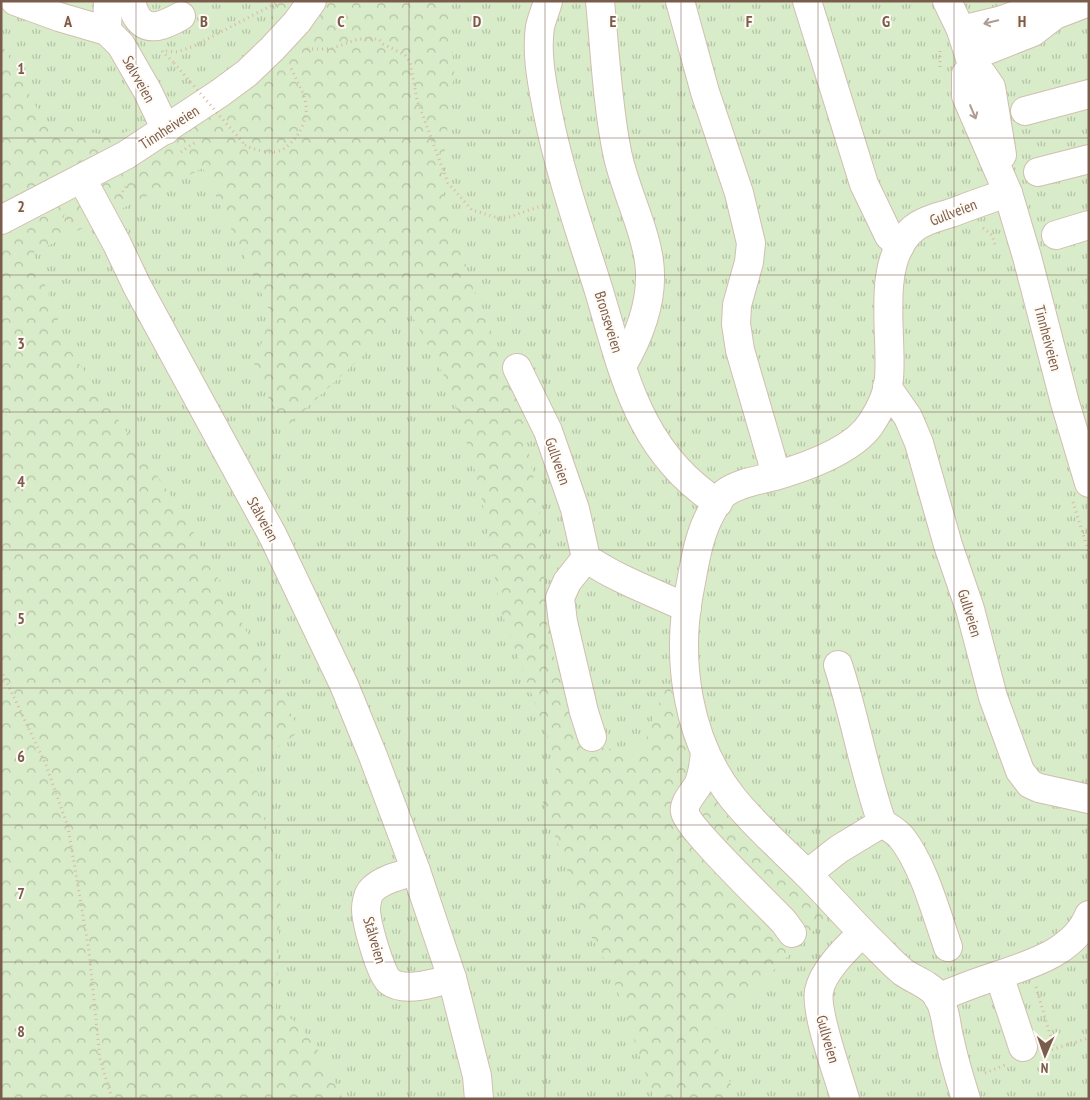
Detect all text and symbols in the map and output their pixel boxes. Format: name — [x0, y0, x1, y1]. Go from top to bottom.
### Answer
text: A — [63, 11, 73, 31]
text: B — [200, 11, 208, 31]
text: C — [337, 11, 345, 31]
text: D — [473, 11, 482, 31]
text: E — [610, 11, 617, 31]
text: F — [746, 11, 753, 31]
text: G — [882, 11, 890, 31]
text: H — [1018, 11, 1026, 31]
one-way arrow — [983, 18, 999, 28]
street label: Sølvveien — [118, 52, 160, 106]
text: 1 — [17, 58, 25, 78]
street label: Tinnheiveien — [136, 101, 202, 153]
one-way arrow — [968, 104, 978, 119]
street label: Gullveien — [927, 194, 979, 230]
text: 2 — [17, 196, 25, 216]
street label: Bronseveien — [591, 289, 627, 355]
street label: Tinnheiveien — [1030, 303, 1066, 373]
text: 3 — [17, 333, 25, 353]
street label: Gullveien — [541, 435, 575, 487]
text: 4 — [17, 471, 25, 491]
street label: Stålveien — [243, 493, 283, 545]
street label: Gullveien — [954, 587, 986, 639]
text: 5 — [17, 608, 25, 628]
text: 6 — [17, 746, 25, 766]
text: 7 — [17, 883, 25, 903]
street label: Stålveien — [359, 914, 391, 966]
street label: Gullveien — [812, 1013, 844, 1065]
text: 8 — [17, 1021, 25, 1041]
north arrow — [1020, 1030, 1070, 1080]
text: N — [1040, 1059, 1049, 1077]

